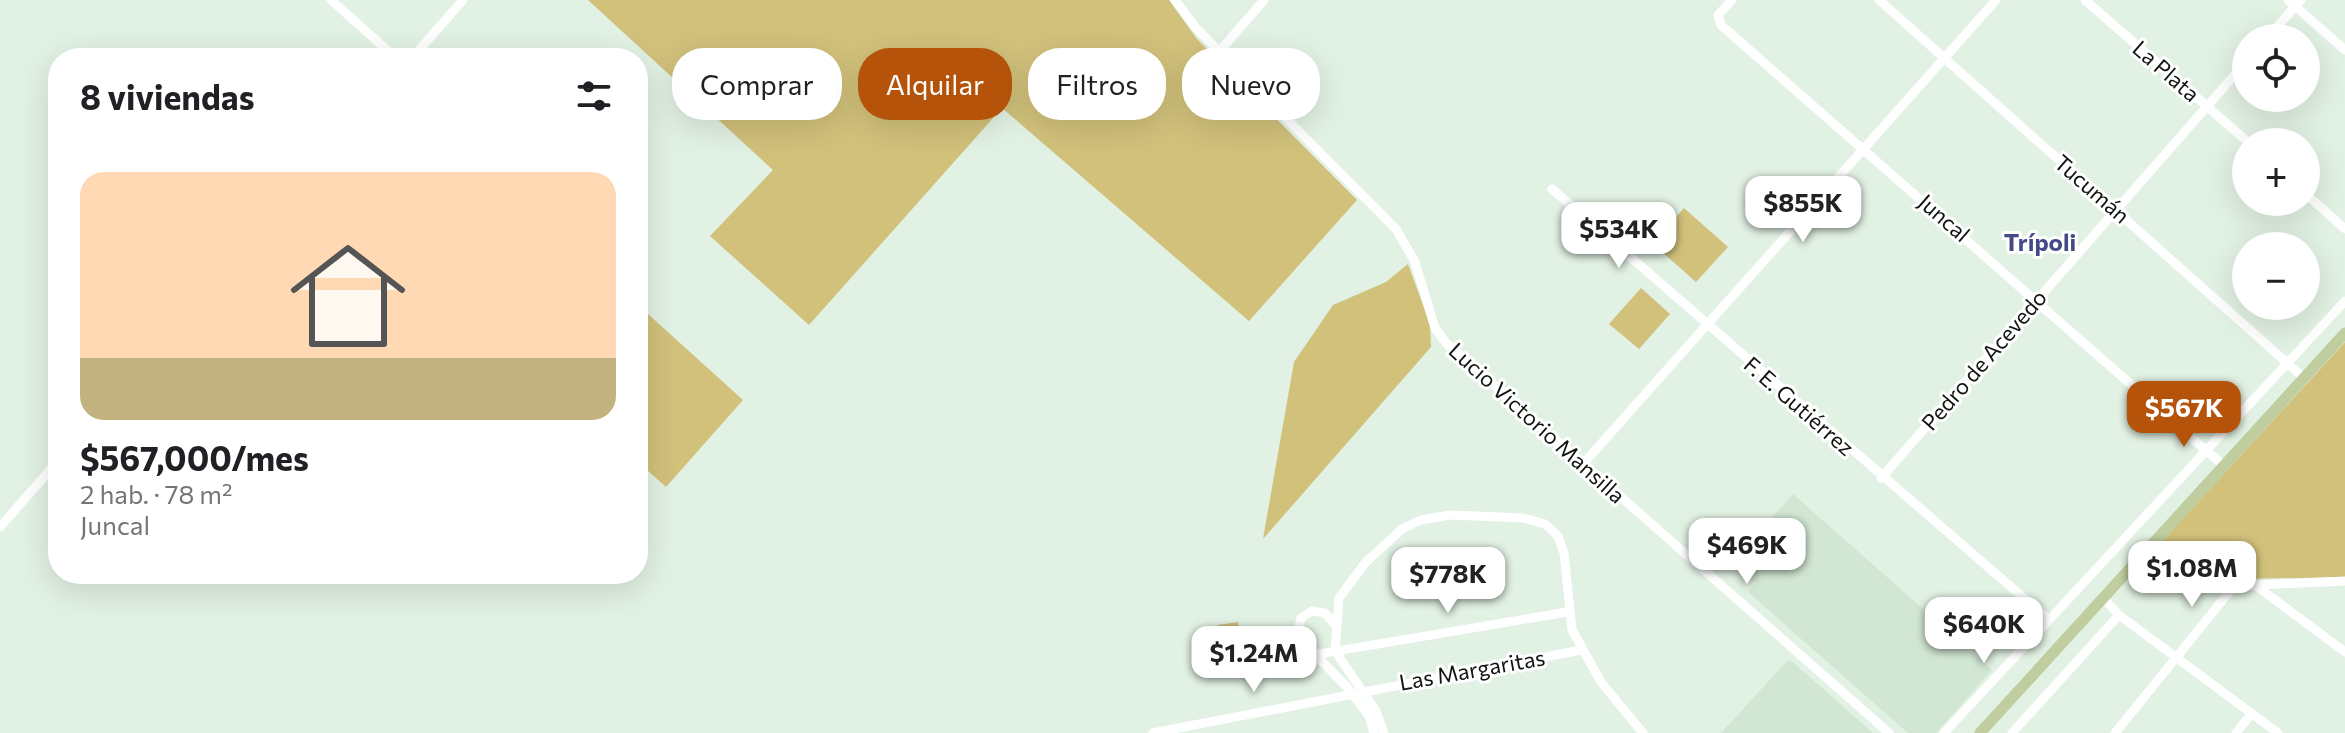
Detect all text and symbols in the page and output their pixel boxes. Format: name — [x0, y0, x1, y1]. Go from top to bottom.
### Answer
map controls — [2232, 24, 2320, 320]
button: locate — [2232, 24, 2320, 112]
street label: La Plata — [2127, 34, 2205, 107]
chip: Comprar — [672, 48, 842, 120]
chip: Alquilar — [858, 48, 1012, 120]
chip: Filtros — [1028, 48, 1166, 120]
chip: Nuevo — [1182, 48, 1320, 120]
icon: filters — [572, 74, 616, 118]
text: 8 viviendas — [80, 75, 255, 117]
button: + — [2232, 128, 2320, 216]
street label: Tucumán — [2049, 149, 2136, 229]
pin: $855K — [1747, 176, 1859, 244]
text: $855K — [1763, 186, 1843, 217]
street label: Juncal — [1913, 188, 1976, 247]
pin: $534K — [1563, 202, 1675, 270]
text: $534K — [1579, 212, 1659, 243]
icon: home — [276, 224, 420, 368]
district label: Trípoli — [2004, 227, 2076, 256]
button: − — [2232, 232, 2320, 320]
street label: Pedro de Acevedo — [1915, 284, 2052, 435]
street label: Lucio Victorio Mansilla — [1444, 336, 1631, 509]
street label: F. E. Gutiérrez — [1739, 350, 1860, 461]
pin: $567K — [2128, 381, 2240, 449]
text: $567K — [2145, 391, 2223, 422]
text: $567,000/mes — [80, 436, 309, 478]
text: 2 hab. · 78 m² — [80, 478, 232, 509]
text: Juncal — [80, 509, 150, 540]
pin: $469K — [1691, 518, 1803, 586]
text: $469K — [1707, 528, 1787, 559]
pin: $1.08M — [2127, 541, 2257, 609]
pin: $778K — [1392, 547, 1504, 615]
text: $1.08M — [2146, 551, 2238, 582]
text: $778K — [1409, 557, 1487, 588]
pin: $640K — [1928, 597, 2040, 665]
text: $640K — [1943, 607, 2025, 638]
pin: $1.24M — [1189, 626, 1319, 694]
text: $1.24M — [1209, 636, 1299, 667]
street label: Las Margaritas — [1397, 643, 1547, 696]

